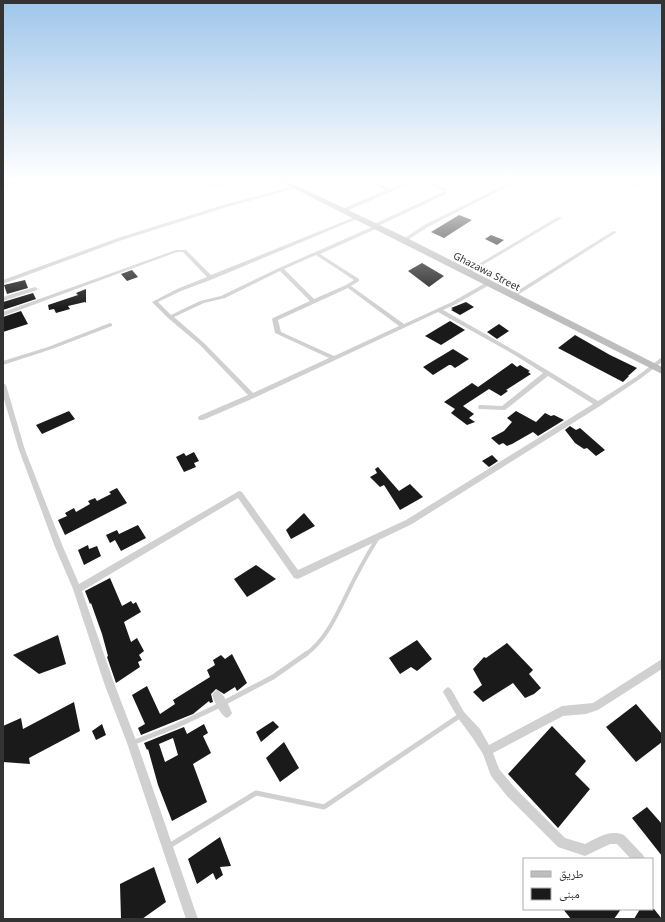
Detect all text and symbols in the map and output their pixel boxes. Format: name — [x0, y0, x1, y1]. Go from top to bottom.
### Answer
street label: Ghazawa Street — [451, 248, 523, 294]
legend — [523, 858, 653, 910]
text: طريق — [559, 865, 584, 882]
text: مبنى — [559, 885, 580, 902]

